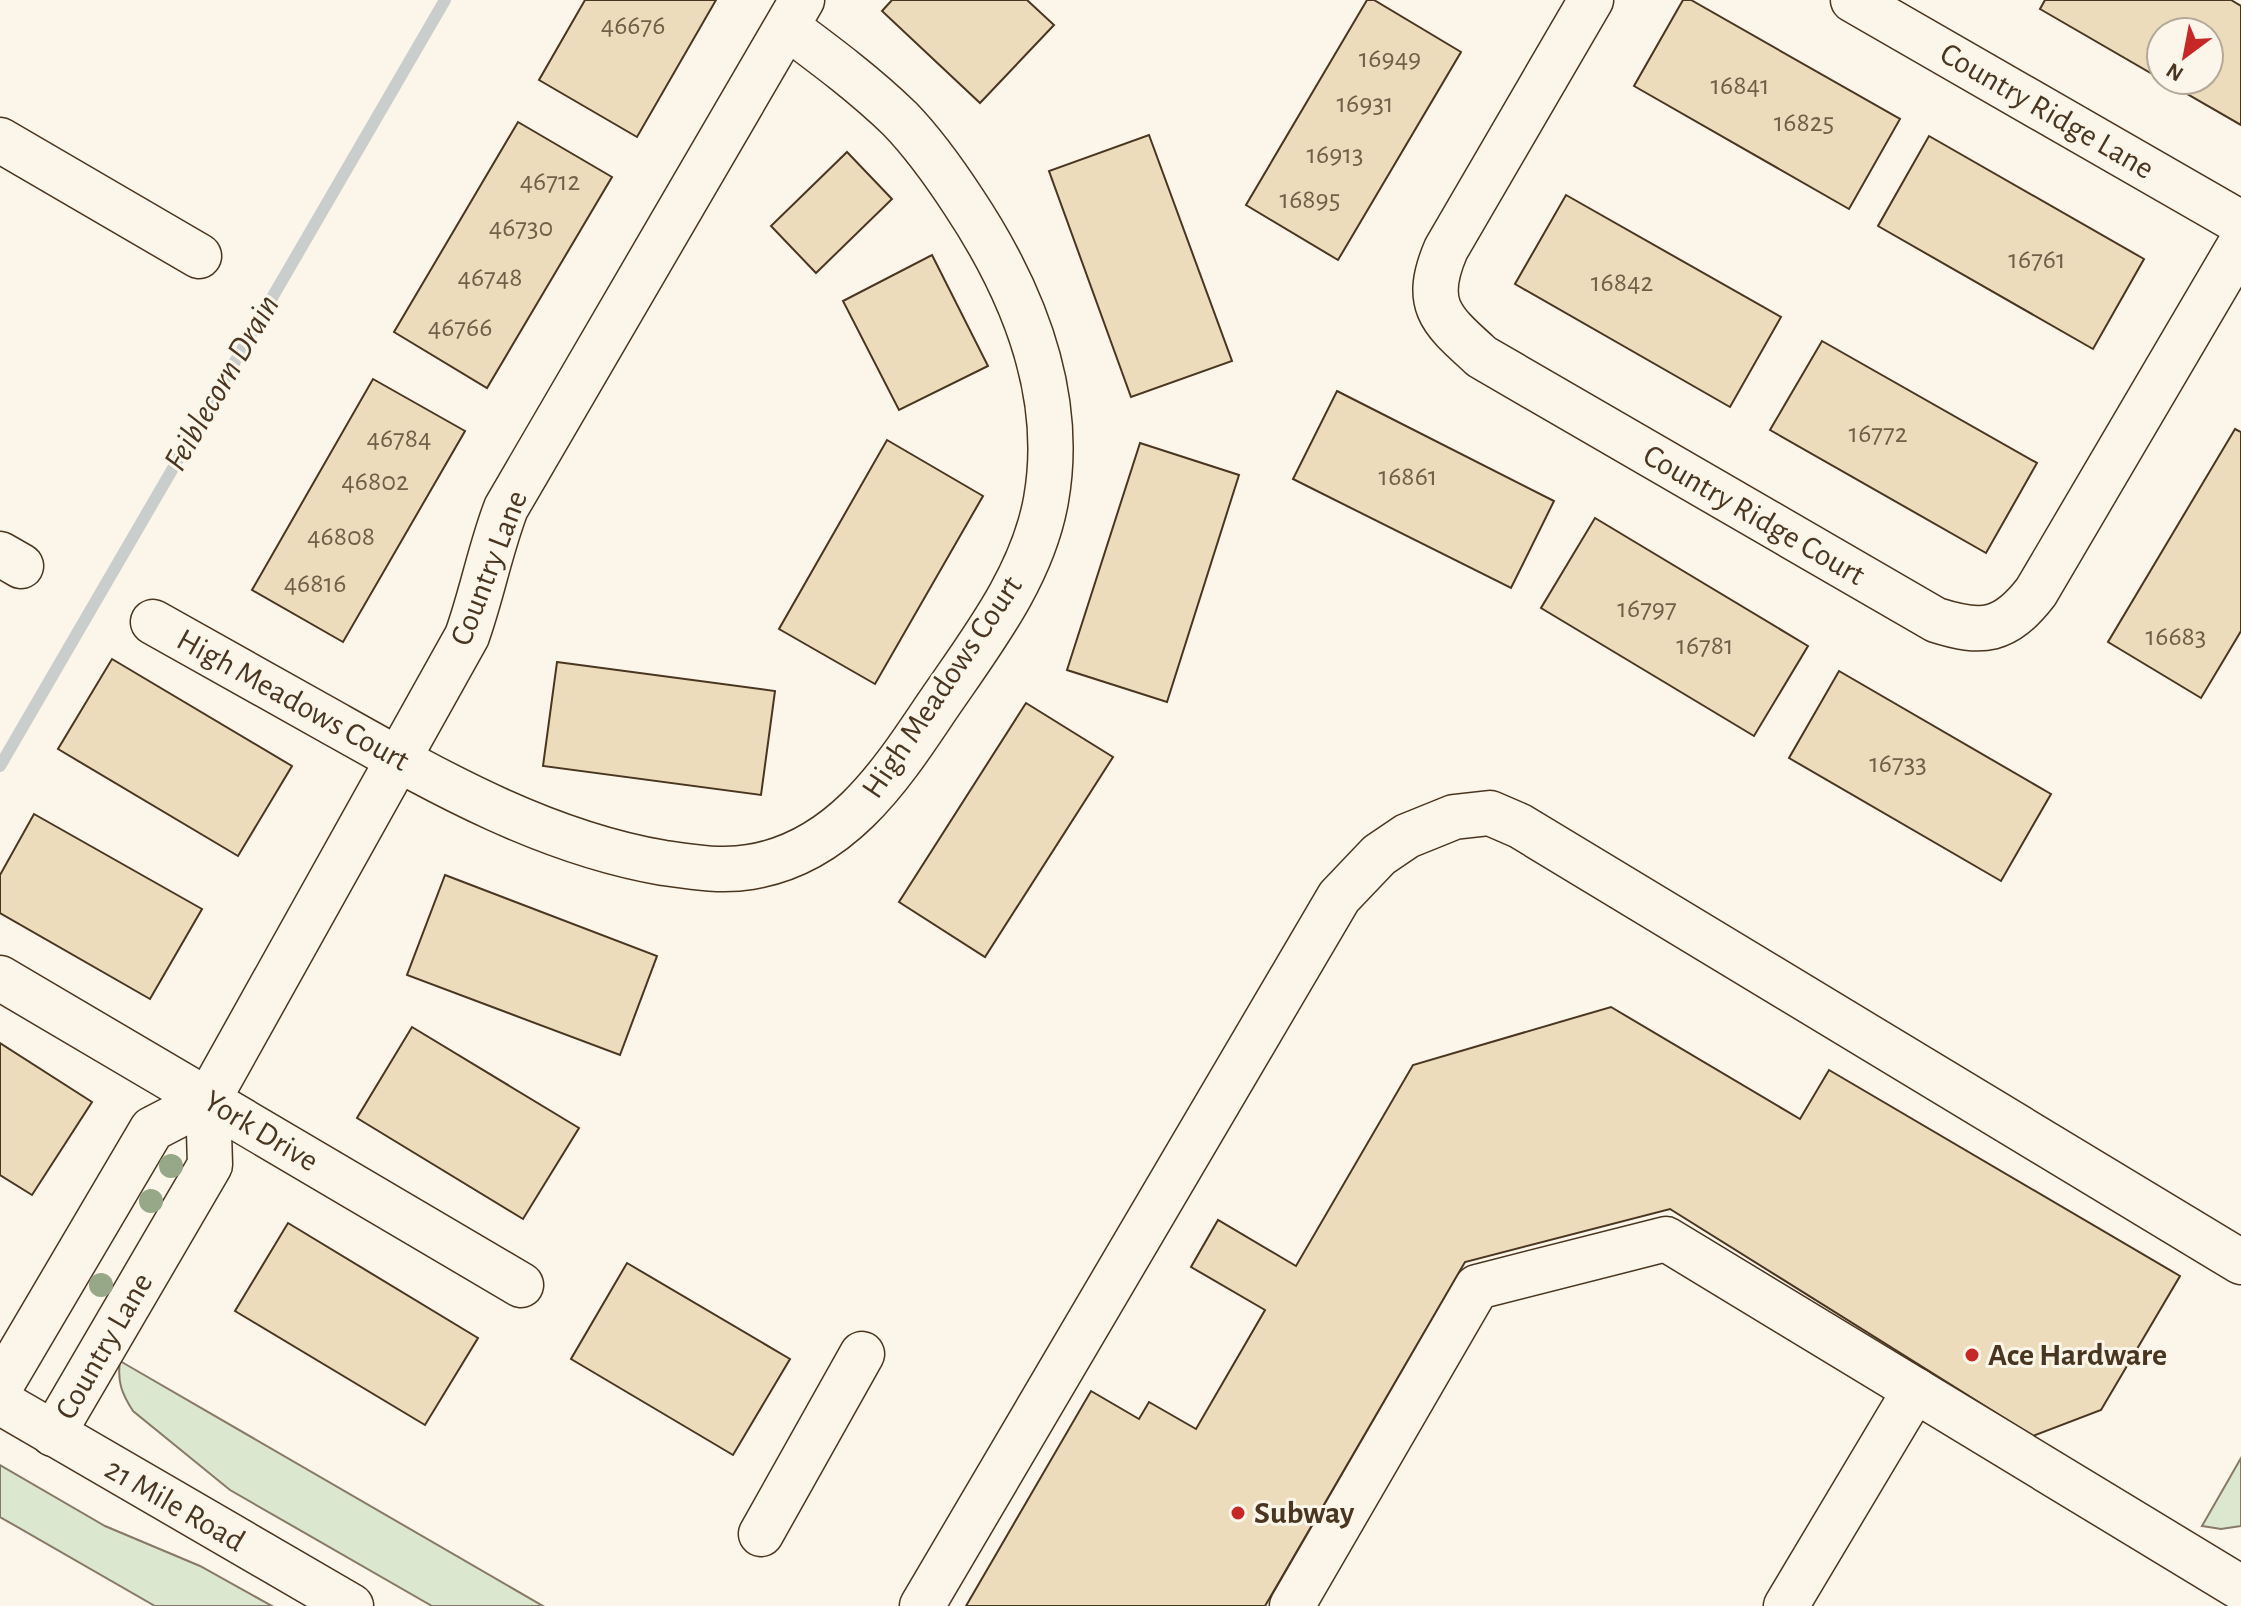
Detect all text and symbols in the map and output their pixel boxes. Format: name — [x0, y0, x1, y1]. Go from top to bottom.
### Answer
house number: 46676 — [601, 12, 665, 40]
north arrow — [2145, 16, 2225, 96]
street label: Country Ridge Lane — [1935, 37, 2159, 185]
house number: 16949 — [1359, 45, 1421, 73]
text: N — [2163, 59, 2187, 85]
house number: 16841 — [1710, 72, 1770, 100]
house number: 16931 — [1336, 90, 1394, 118]
house number: 16825 — [1774, 109, 1834, 137]
house number: 16913 — [1306, 141, 1364, 169]
house number: 46712 — [520, 168, 580, 196]
house number: 16895 — [1280, 186, 1340, 214]
house number: 46730 — [489, 214, 553, 242]
house number: 16761 — [2008, 246, 2066, 274]
house number: 46748 — [457, 264, 523, 292]
house number: 16842 — [1591, 269, 1653, 297]
water label: Feiblecorn Drain — [158, 289, 286, 477]
house number: 46766 — [428, 314, 492, 342]
house number: 16772 — [1849, 420, 1907, 448]
house number: 46784 — [366, 425, 432, 453]
street label: Country Ridge Court — [1638, 439, 1870, 591]
house number: 16861 — [1379, 463, 1437, 491]
house number: 46802 — [341, 468, 409, 496]
street label: Country Lane — [445, 486, 533, 650]
house number: 46808 — [307, 523, 375, 551]
house number: 46816 — [284, 570, 346, 598]
street label: High Meadows Court — [856, 570, 1028, 804]
house number: 16797 — [1617, 595, 1677, 623]
street label: High Meadows Court — [172, 623, 414, 777]
house number: 16683 — [2146, 623, 2206, 651]
house number: 16781 — [1676, 632, 1734, 660]
house number: 16733 — [1869, 750, 1927, 778]
street label: York Drive — [198, 1085, 324, 1177]
street label: Country Lane — [49, 1267, 159, 1425]
place label: Ace Hardware — [1988, 1339, 2167, 1371]
marker: Ace Hardware — [1963, 1346, 1981, 1364]
street label: 21 Mile Road — [100, 1452, 250, 1558]
place label: Subway — [1254, 1497, 1355, 1529]
marker: Subway — [1229, 1504, 1247, 1522]

